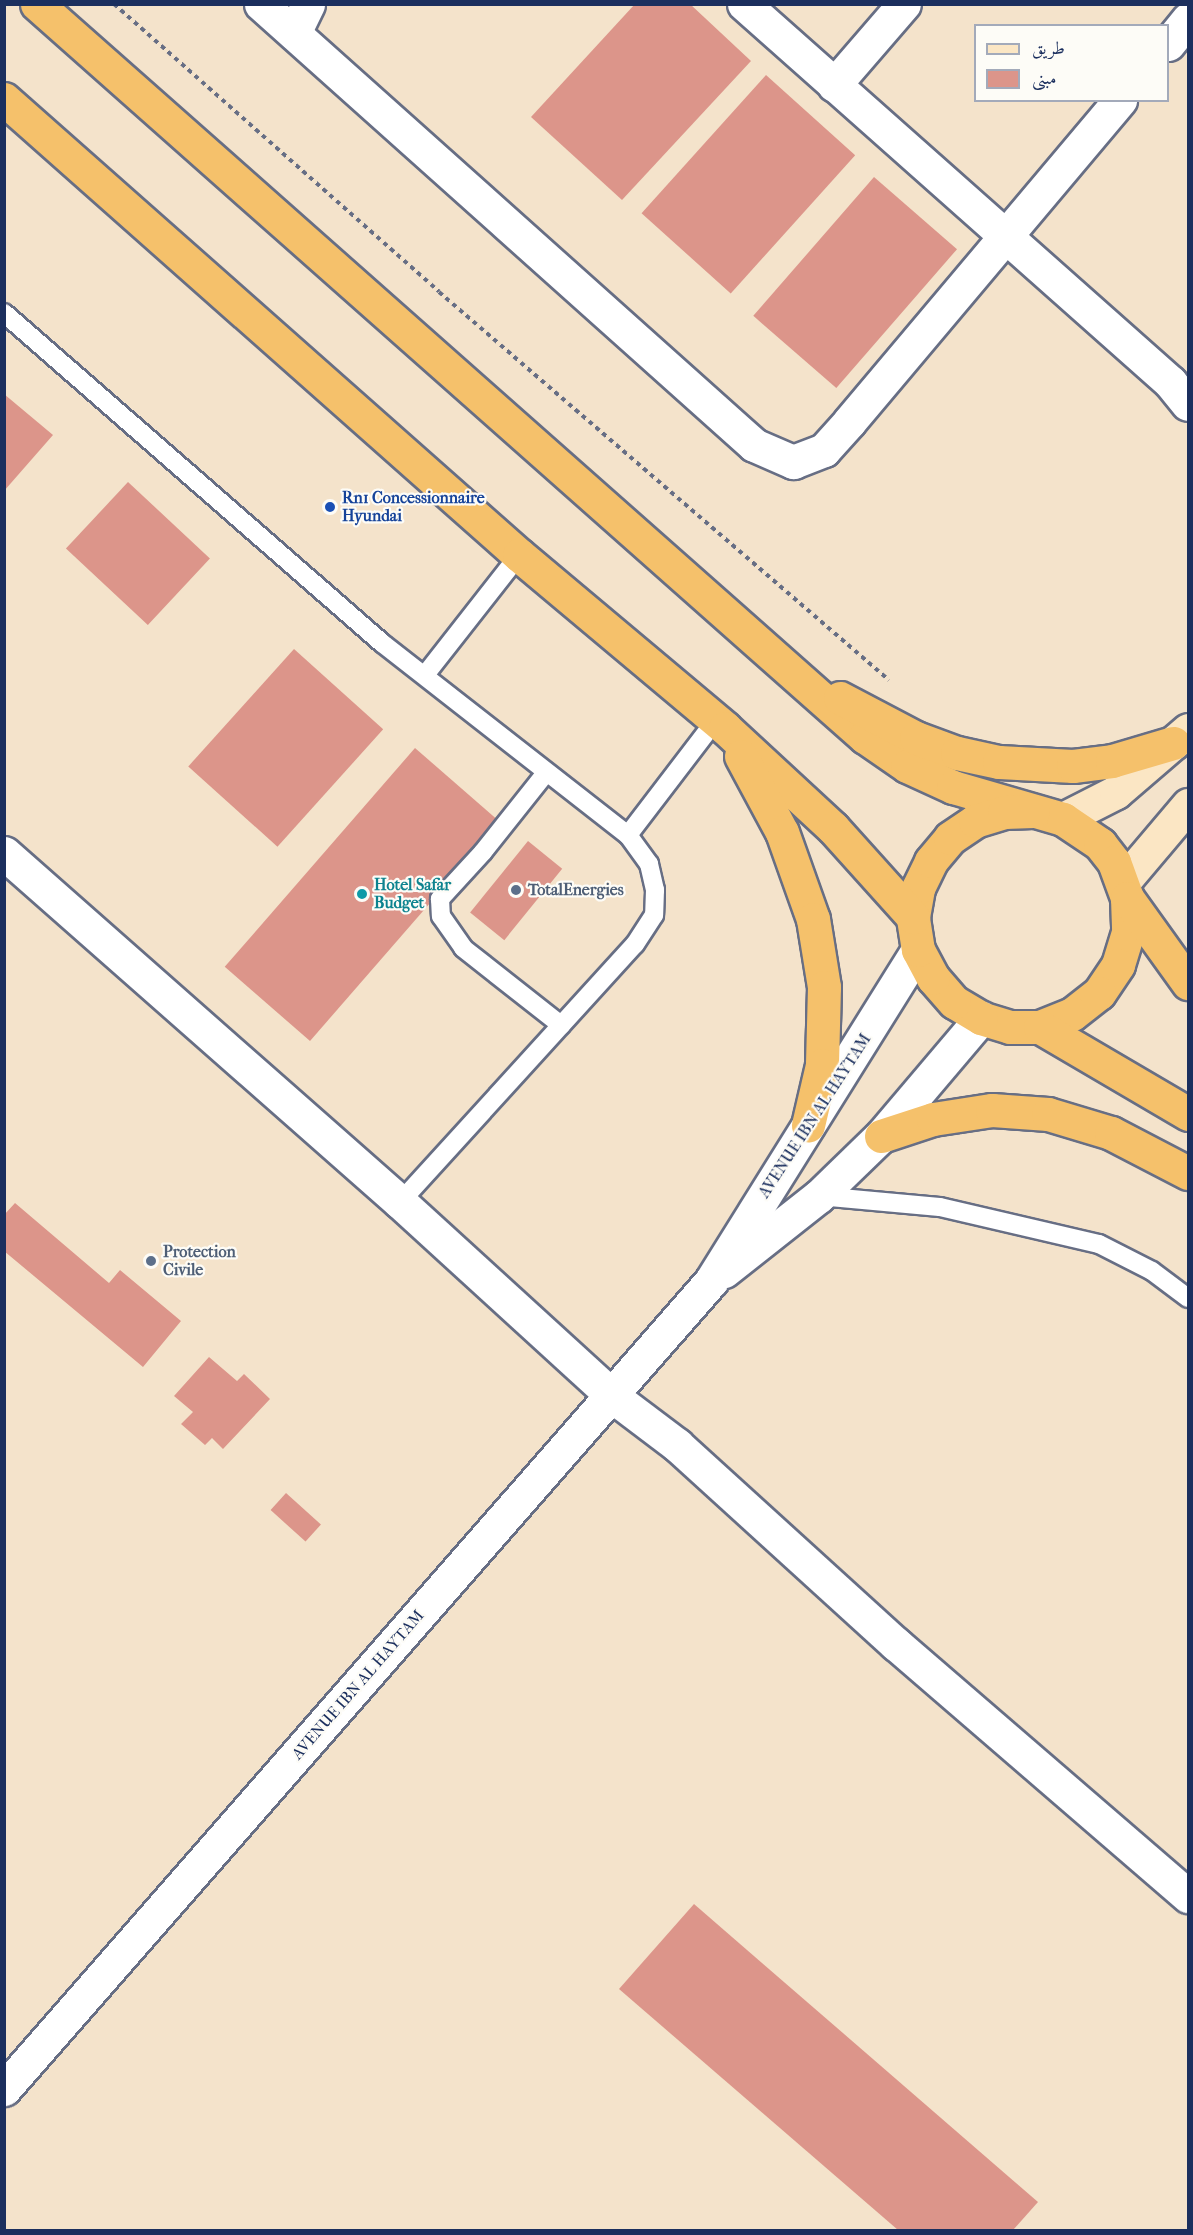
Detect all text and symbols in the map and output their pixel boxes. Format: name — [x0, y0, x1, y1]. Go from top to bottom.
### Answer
legend — [974, 24, 1169, 102]
text: طريق — [1032, 38, 1065, 59]
text: مبنى — [1032, 68, 1057, 89]
place label: Rn1 Concessionnaire Hyundai — [342, 488, 485, 526]
marker: Rn1 Concessionnaire Hyundai — [323, 500, 337, 514]
place label: Hotel Safar Budget — [374, 875, 451, 913]
place label: TotalEnergies — [528, 880, 624, 900]
marker: TotalEnergies — [509, 883, 523, 897]
marker: Hotel Safar Budget — [355, 887, 369, 901]
street label: AVENUE IBN AL HAYTAM — [755, 1030, 875, 1202]
place label: Protection Civile — [163, 1242, 236, 1280]
marker: Protection Civile — [144, 1254, 158, 1268]
street label: AVENUE IBN AL HAYTAM — [288, 1606, 428, 1764]

